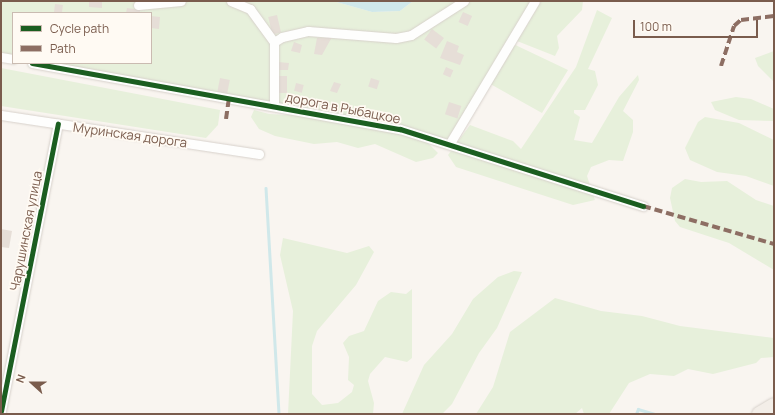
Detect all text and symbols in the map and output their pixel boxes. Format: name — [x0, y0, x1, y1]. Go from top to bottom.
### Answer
legend — [12, 12, 152, 64]
scale bar — [635, 12, 760, 38]
text: 100 m — [640, 18, 672, 35]
text: Cycle path — [50, 20, 109, 37]
text: Path — [50, 40, 76, 57]
street label: дорога в Рыбацкое — [284, 89, 402, 127]
street label: Муринская дорога — [72, 119, 188, 151]
street label: Чарушинская улица — [7, 170, 45, 292]
north arrow — [12, 363, 52, 403]
text: N — [12, 372, 29, 385]

